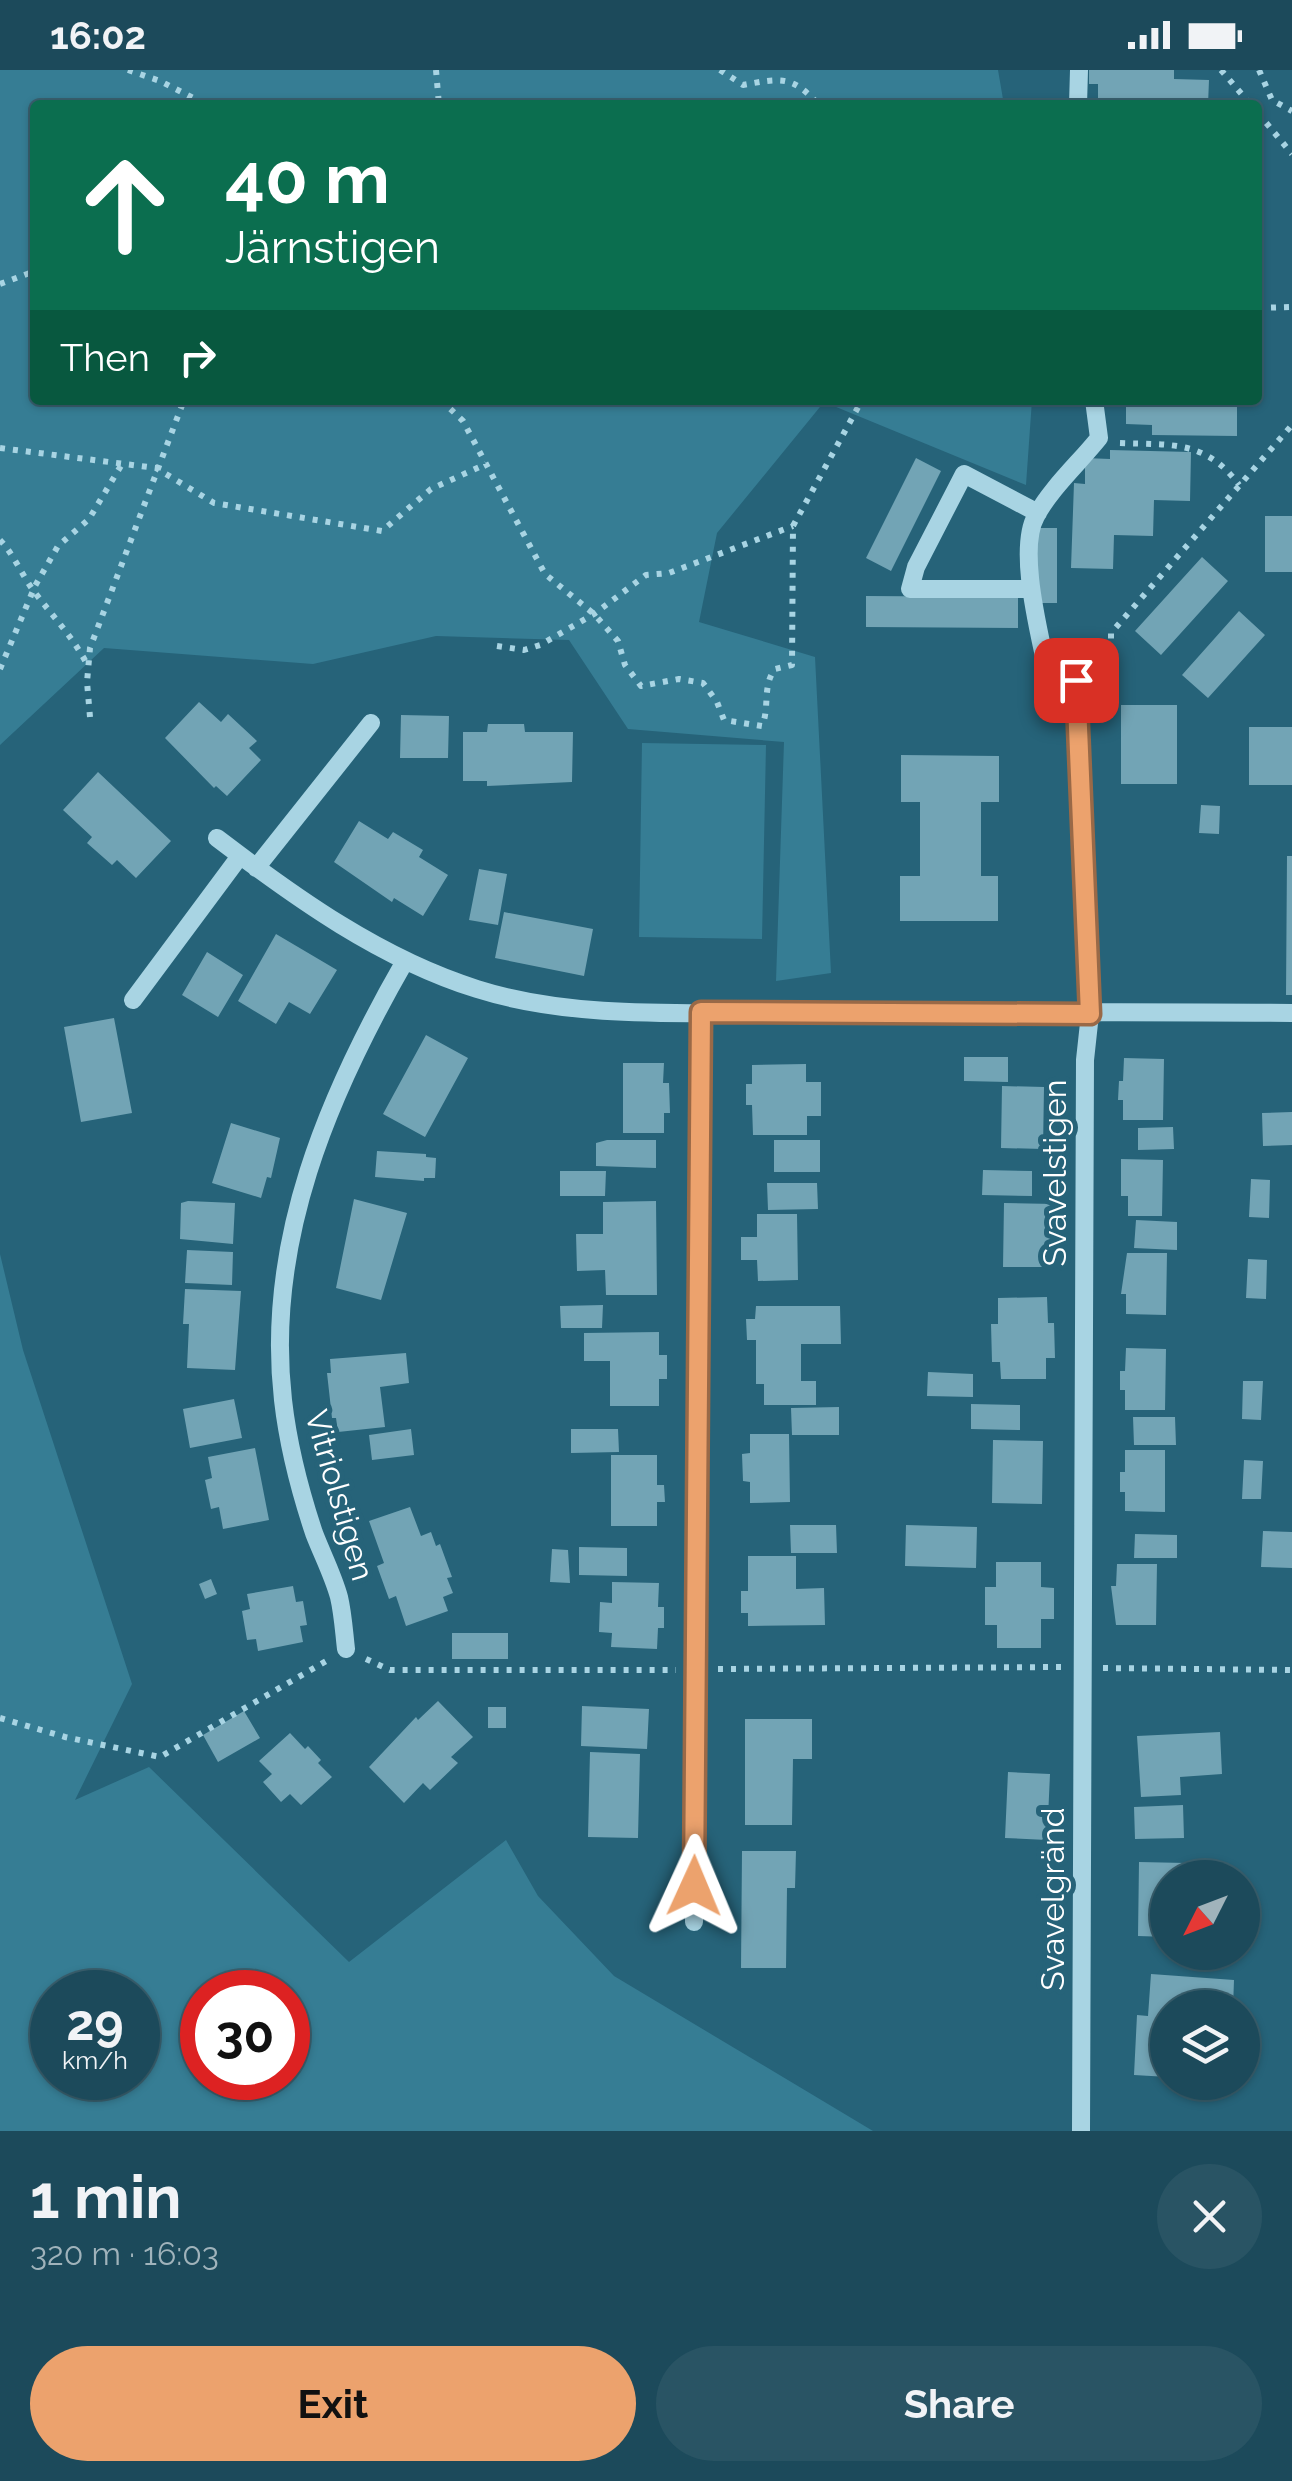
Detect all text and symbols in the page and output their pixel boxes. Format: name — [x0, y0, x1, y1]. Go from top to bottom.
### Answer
text: 16:02 — [50, 13, 146, 58]
text: 40 m — [225, 137, 390, 219]
icon: ahead — [60, 140, 190, 270]
text: Järnstigen — [225, 221, 440, 274]
icon: right — [170, 330, 225, 385]
text: Then — [60, 335, 150, 380]
pin — [1034, 638, 1119, 723]
icon: arrive — [1049, 653, 1104, 708]
street label: Svavelstigen — [1036, 1080, 1073, 1266]
street label: Vitriolstigen — [298, 1405, 382, 1585]
street label: Svavelgränd — [1034, 1807, 1071, 1991]
position arrow — [642, 1834, 746, 1938]
north arrow — [1150, 1860, 1260, 1970]
map controls — [1150, 1860, 1260, 2100]
speed limit sign: 30 — [180, 1970, 310, 2100]
button: layers — [1150, 1990, 1260, 2100]
text: 29 — [66, 1993, 124, 2052]
text: km/h — [62, 2045, 128, 2075]
text: 1 min — [30, 2162, 181, 2232]
button: close — [1157, 2164, 1262, 2269]
text: 320 m · 16:03 — [30, 2235, 219, 2272]
button: Exit — [30, 2346, 636, 2461]
button: Share — [656, 2346, 1262, 2461]

